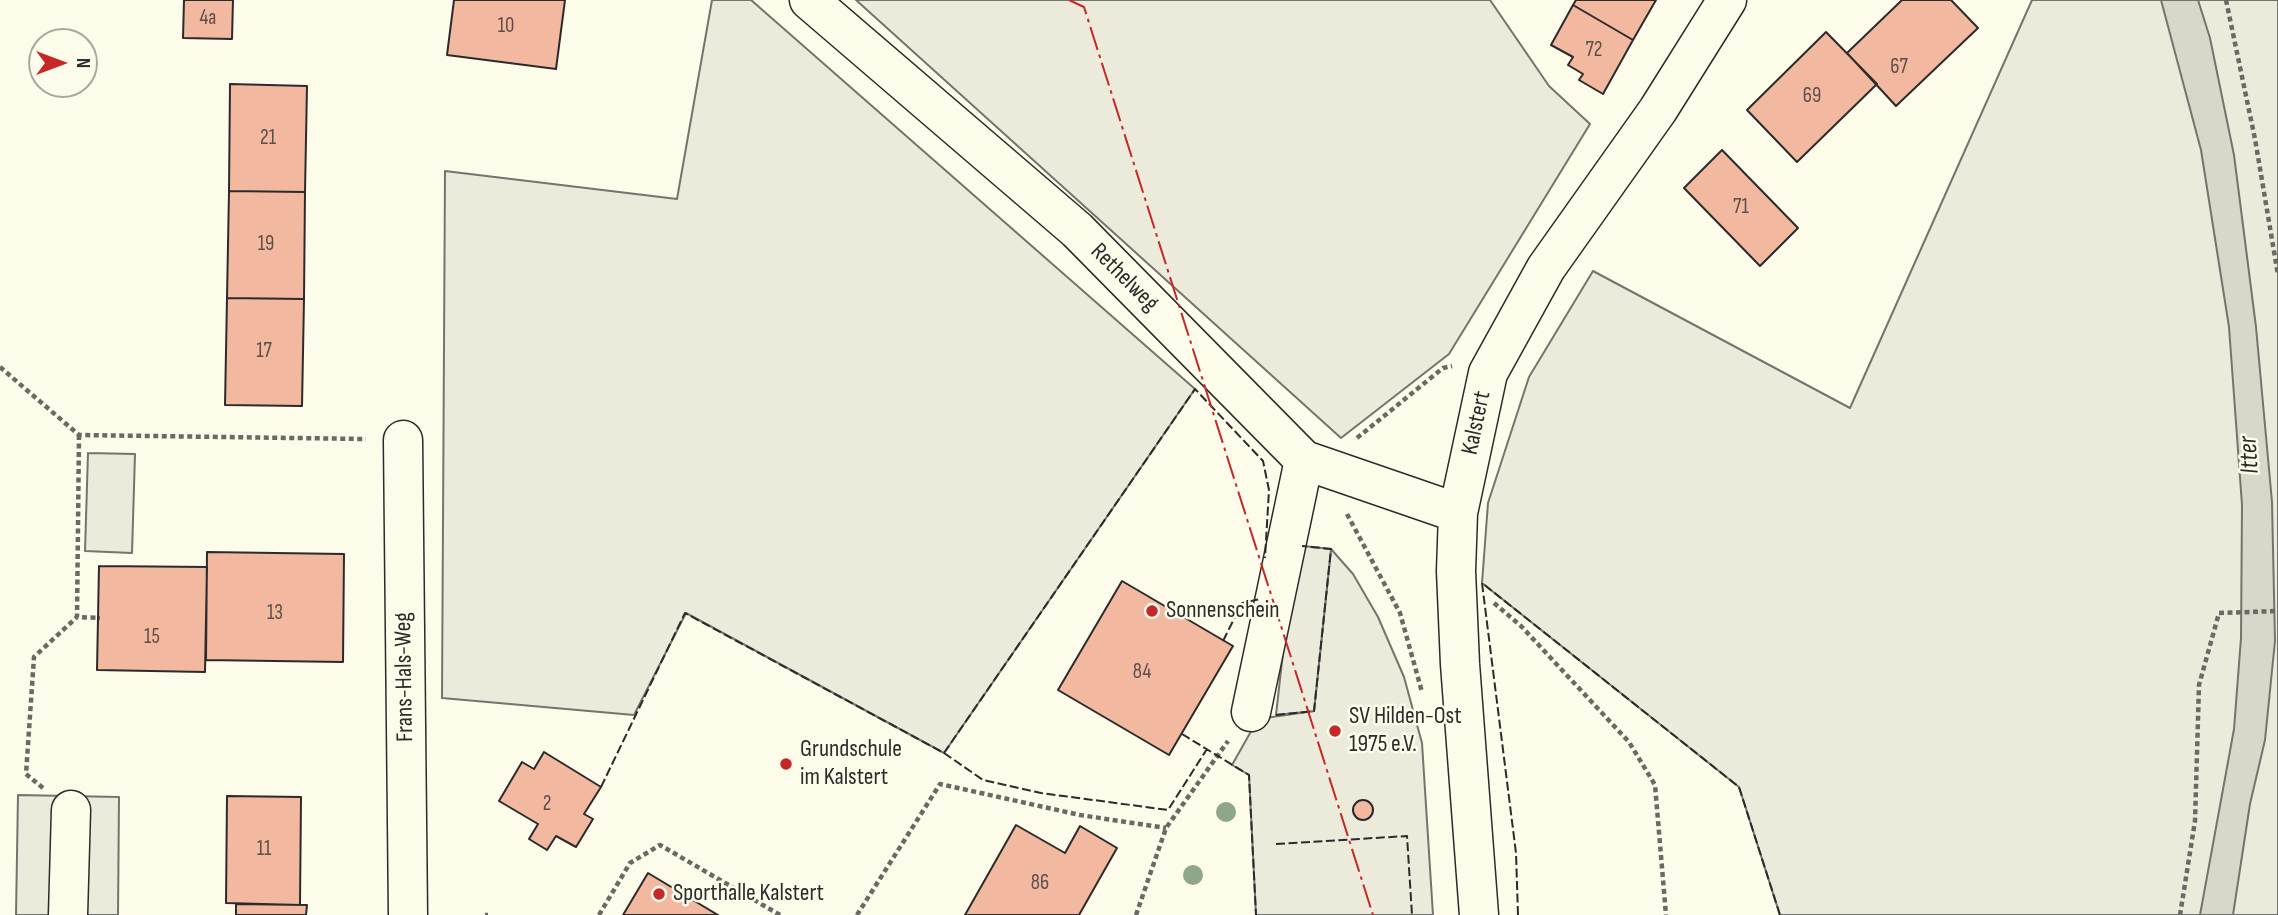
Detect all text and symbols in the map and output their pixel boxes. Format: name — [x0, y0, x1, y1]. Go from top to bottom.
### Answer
house number: 4a — [200, 6, 216, 32]
house number: 10 — [498, 14, 514, 40]
north arrow — [28, 28, 98, 98]
house number: 72 — [1585, 38, 1603, 64]
house number: 67 — [1890, 55, 1908, 81]
text: N — [71, 58, 94, 68]
house number: 69 — [1803, 84, 1821, 110]
house number: 21 — [260, 126, 276, 152]
house number: 71 — [1733, 195, 1749, 221]
house number: 19 — [258, 232, 274, 258]
street label: Rethelweg — [1084, 238, 1164, 318]
house number: 17 — [256, 339, 272, 365]
street label: Kalstert — [1456, 389, 1498, 457]
water label: Itter — [2233, 435, 2267, 475]
place label: Sonnenschein — [1166, 597, 1280, 625]
house number: 13 — [267, 601, 283, 627]
marker: Sonnenschein — [1144, 603, 1160, 619]
street label: Frans-Hals-Weg — [389, 612, 421, 742]
house number: 15 — [144, 625, 160, 651]
house number: 84 — [1133, 660, 1151, 686]
place label: SV Hilden-Ost 1975 e.V. — [1349, 703, 1462, 759]
marker: SV Hilden-Ost 1975 e.V. — [1327, 723, 1343, 739]
place label: Grundschule im Kalstert — [800, 736, 902, 792]
marker: Grundschule im Kalstert — [778, 756, 794, 772]
house number: 2 — [543, 792, 551, 818]
house number: 11 — [257, 837, 271, 863]
house number: 86 — [1031, 871, 1049, 897]
place label: Sporthalle Kalstert — [673, 880, 824, 908]
marker: Sporthalle Kalstert — [651, 886, 667, 902]

